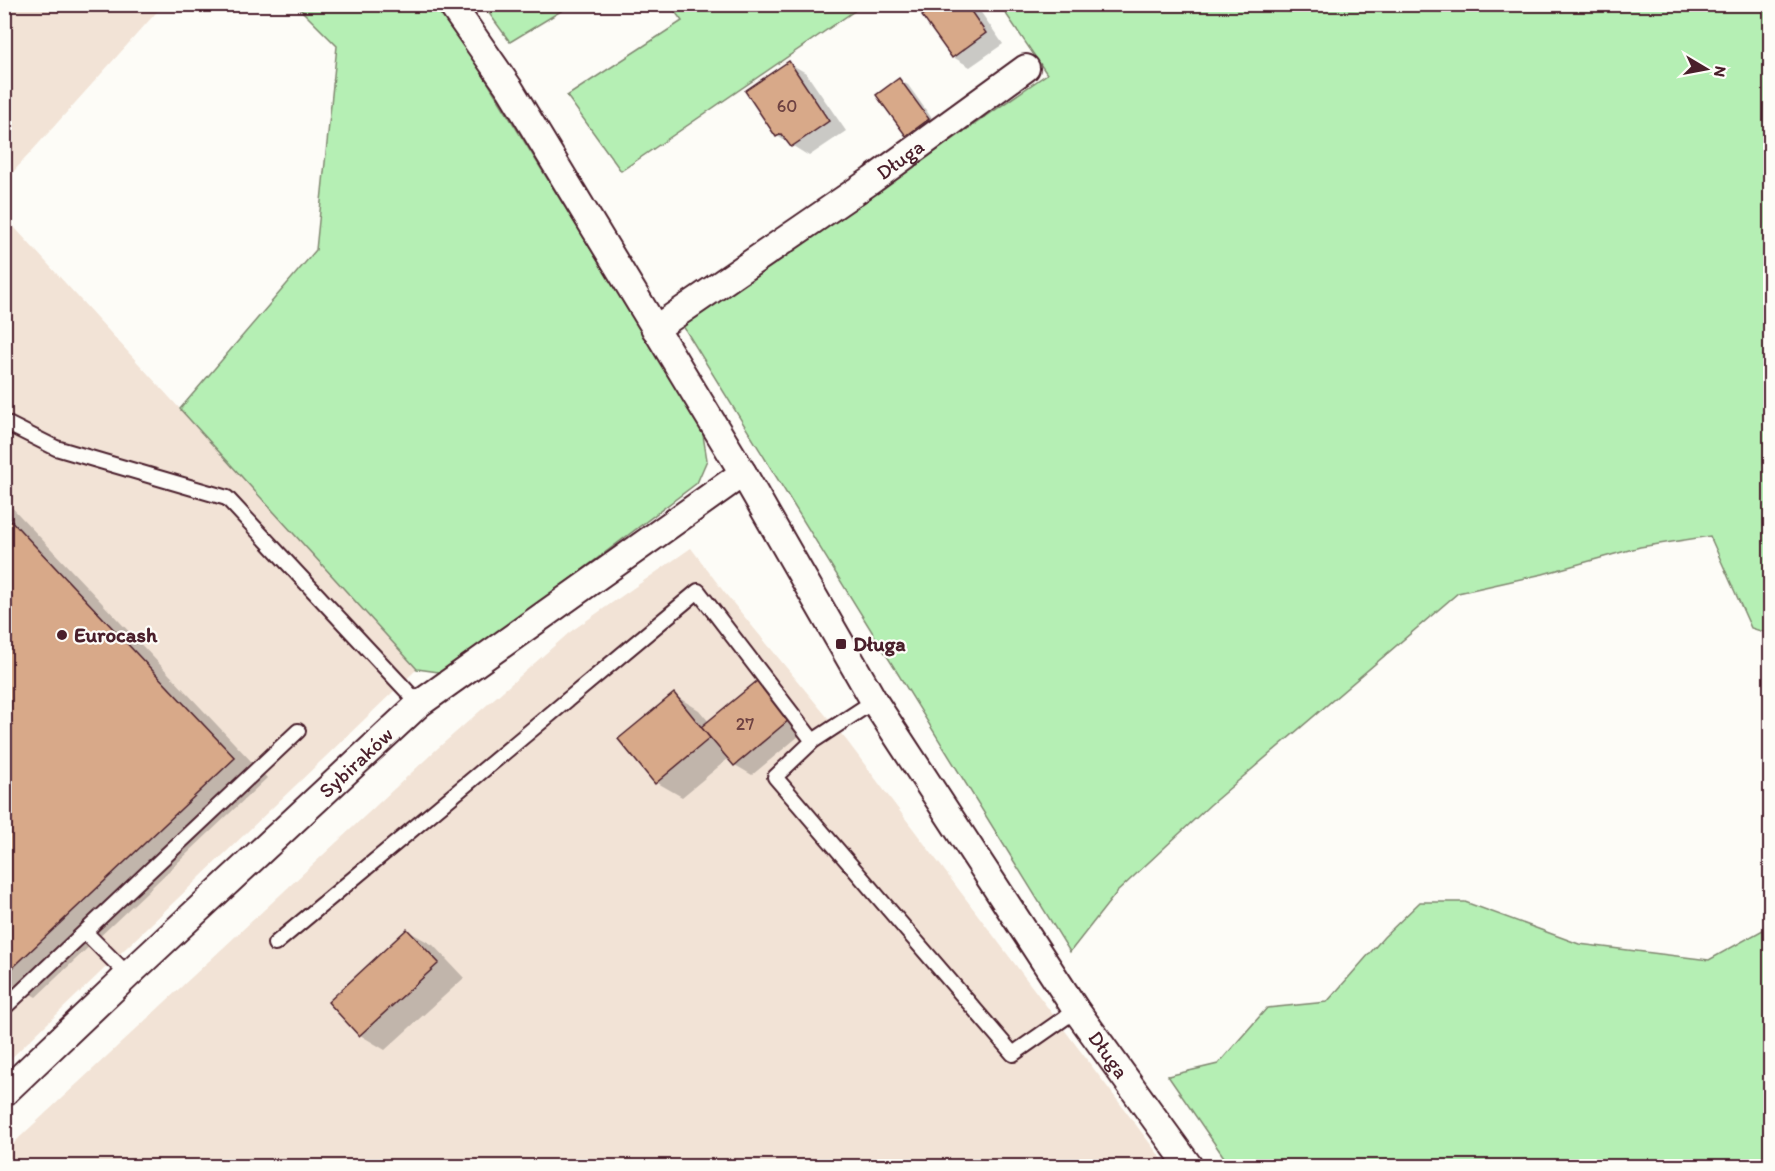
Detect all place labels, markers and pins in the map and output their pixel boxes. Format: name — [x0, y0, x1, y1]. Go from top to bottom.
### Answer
place label: Eurocash — [74, 622, 158, 647]
marker: Eurocash — [55, 628, 69, 642]
place label: Długa — [853, 631, 906, 657]
marker: Długa — [834, 637, 848, 651]

